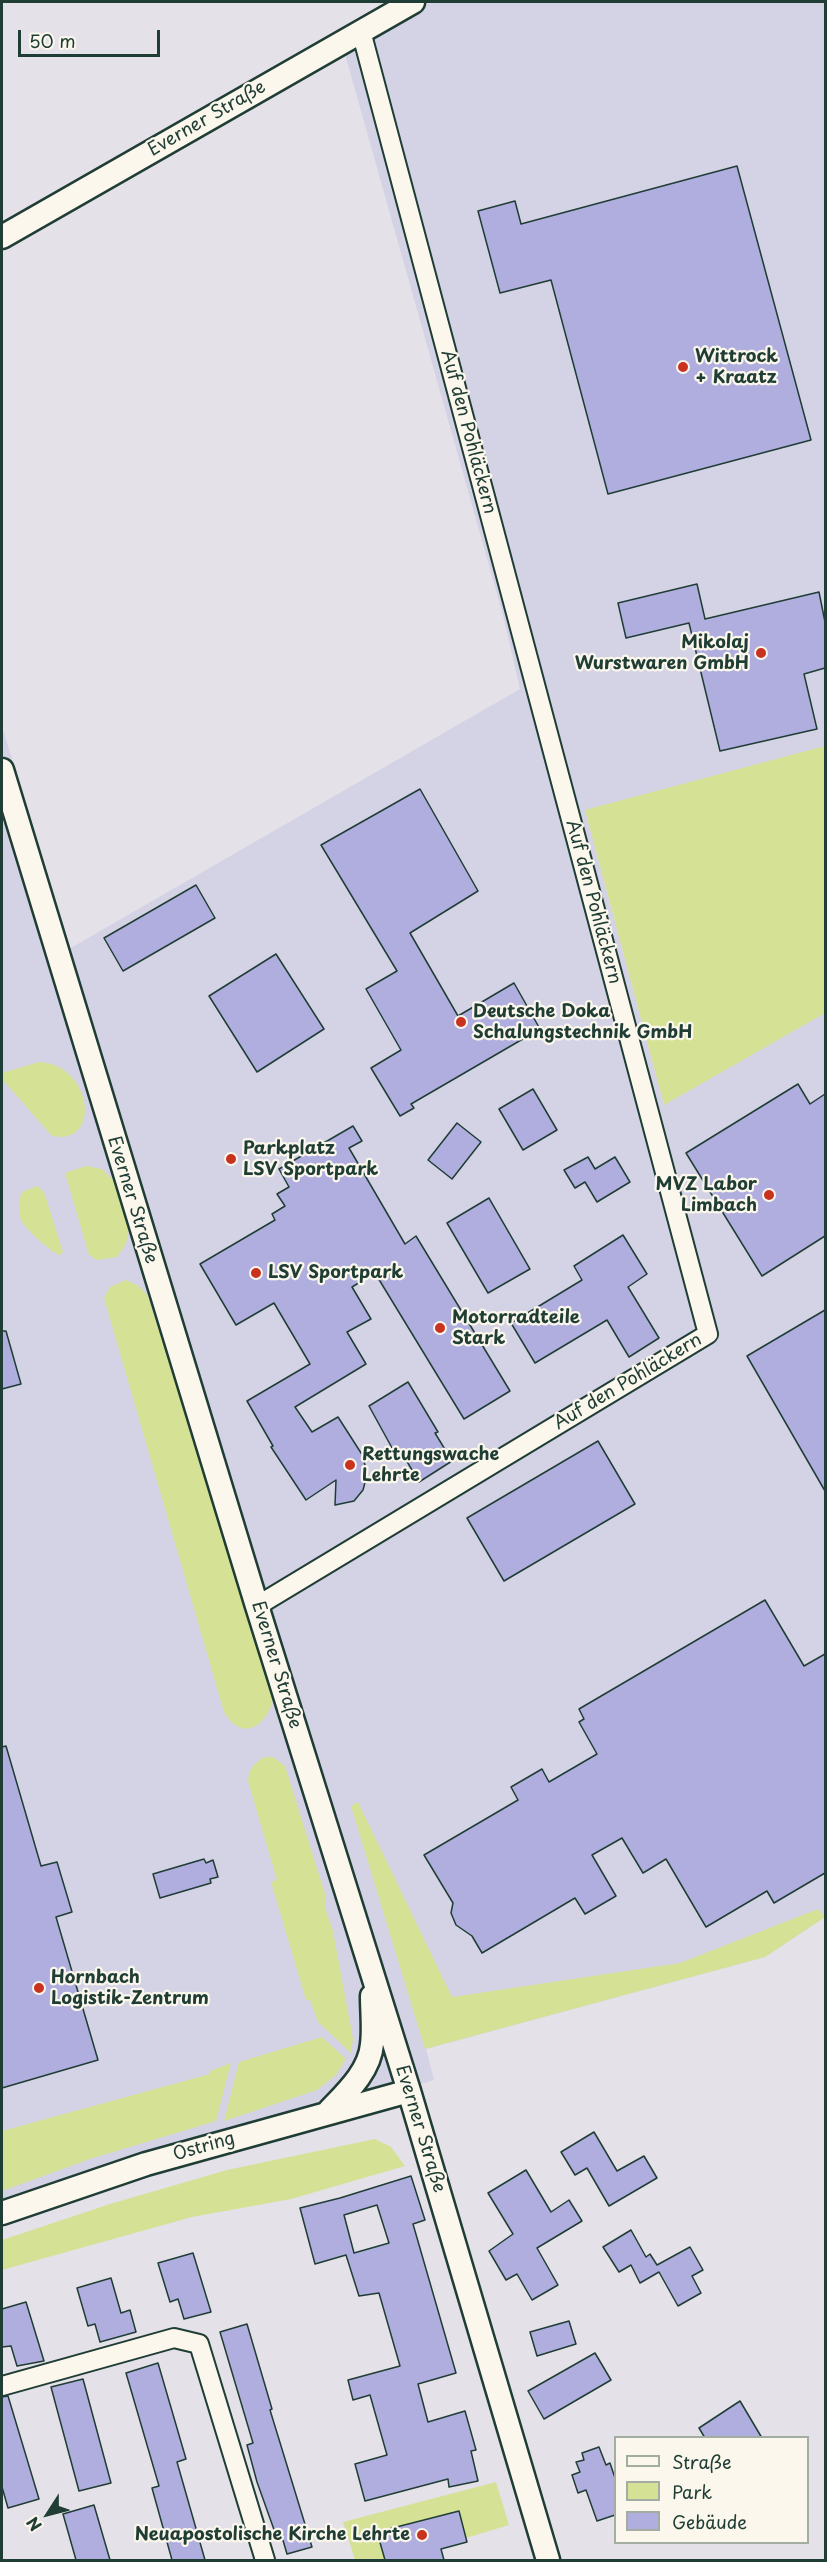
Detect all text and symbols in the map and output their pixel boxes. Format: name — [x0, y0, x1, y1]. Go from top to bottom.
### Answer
scale bar — [21, 18, 164, 56]
text: 50 m — [29, 27, 76, 54]
street label: Everner Straße — [144, 77, 270, 161]
place label: Wittrock + Kraatz — [695, 346, 778, 388]
street label: Auf den Pohläckern — [436, 348, 500, 516]
marker: Wittrock + Kraatz — [676, 360, 690, 374]
place label: Mikolaj Wurstwaren GmbH — [575, 632, 749, 674]
marker: Mikolaj Wurstwaren GmbH — [754, 646, 768, 660]
street label: Auf den Pohläckern — [561, 818, 625, 986]
place label: Deutsche Doka Schalungstechnik GmbH — [473, 1001, 692, 1044]
marker: Deutsche Doka Schalungstechnik GmbH — [454, 1015, 468, 1029]
street label: Everner Straße — [102, 1134, 162, 1266]
place label: Parkplatz LSV Sportpark — [243, 1138, 378, 1180]
marker: Parkplatz LSV Sportpark — [224, 1152, 238, 1166]
place label: MVZ Labor Limbach — [656, 1174, 757, 1216]
marker: MVZ Labor Limbach — [762, 1188, 776, 1202]
place label: LSV Sportpark — [268, 1262, 403, 1284]
marker: LSV Sportpark — [249, 1266, 263, 1280]
place label: Motorradteile Stark — [452, 1307, 580, 1350]
marker: Motorradteile Stark — [433, 1321, 447, 1335]
street label: Auf den Pohläckern — [550, 1329, 706, 1435]
place label: Rettungswache Lehrte — [362, 1444, 499, 1486]
marker: Rettungswache Lehrte — [343, 1458, 357, 1472]
street label: Everner Straße — [246, 1599, 306, 1731]
place label: Hornbach Logistik-Zentrum — [51, 1967, 209, 2010]
marker: Hornbach Logistik-Zentrum — [32, 1981, 46, 1995]
street label: Everner Straße — [390, 2063, 450, 2195]
street label: Ostring — [171, 2128, 237, 2166]
legend — [614, 2436, 809, 2544]
text: Straße — [672, 2448, 732, 2475]
text: Park — [672, 2478, 712, 2505]
north arrow — [18, 2484, 78, 2544]
text: Gebäude — [672, 2508, 747, 2535]
text: N — [20, 2512, 47, 2537]
place label: Neuapostolische Kirche Lehrte — [135, 2524, 410, 2546]
marker: Neuapostolische Kirche Lehrte — [415, 2528, 429, 2542]

